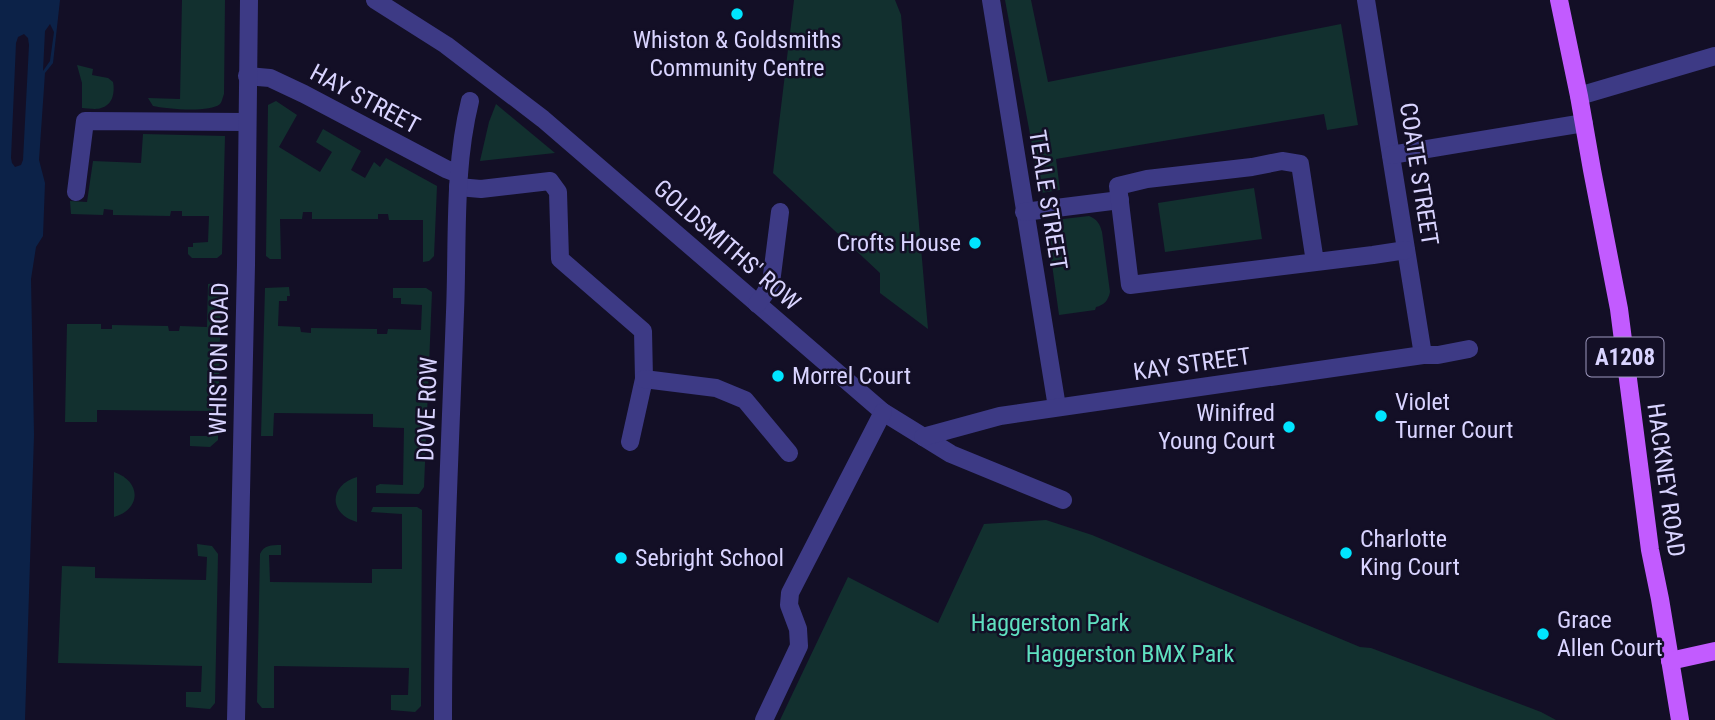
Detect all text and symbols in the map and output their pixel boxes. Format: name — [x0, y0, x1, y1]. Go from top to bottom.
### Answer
marker: Whiston & Goldsmiths Community Centre — [729, 6, 745, 22]
place label: Whiston & Goldsmiths Community Centre — [633, 26, 841, 82]
street label: HAY STREET — [305, 58, 425, 140]
street label: COATE STREET — [1394, 101, 1444, 247]
street label: TEALE STREET — [1023, 128, 1073, 272]
street label: GOLDSMITHS' ROW — [648, 174, 806, 316]
place label: Crofts House — [836, 229, 961, 257]
marker: Crofts House — [967, 235, 983, 251]
street label: WHISTON ROAD — [204, 282, 234, 436]
road number: A1208 — [1586, 338, 1664, 376]
street label: KAY STREET — [1132, 342, 1252, 386]
street label: DOVE ROW — [411, 356, 443, 462]
place label: Morrel Court — [792, 362, 911, 390]
marker: Morrel Court — [770, 368, 786, 384]
place label: Violet Turner Court — [1395, 388, 1513, 444]
place label: Winifred Young Court — [1158, 399, 1275, 455]
street label: HACKNEY ROAD — [1641, 401, 1691, 559]
marker: Violet Turner Court — [1373, 408, 1389, 424]
marker: Winifred Young Court — [1281, 419, 1297, 435]
place label: Charlotte King Court — [1360, 525, 1460, 581]
place label: Sebright School — [635, 544, 784, 572]
marker: Charlotte King Court — [1338, 545, 1354, 561]
marker: Sebright School — [613, 550, 629, 566]
place label: Grace Allen Court — [1557, 606, 1663, 662]
park label: Haggerston Park — [971, 609, 1129, 637]
marker: Grace Allen Court — [1535, 626, 1551, 642]
park label: Haggerston BMX Park — [1026, 640, 1234, 668]

